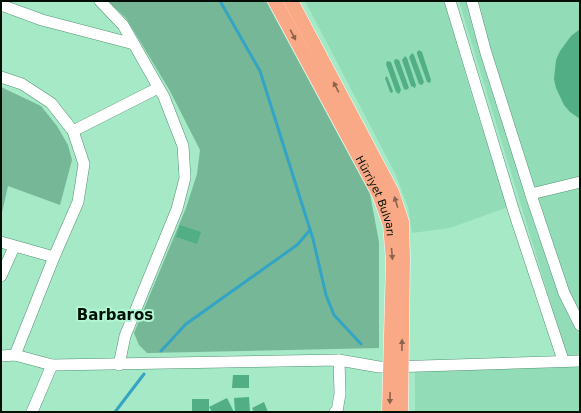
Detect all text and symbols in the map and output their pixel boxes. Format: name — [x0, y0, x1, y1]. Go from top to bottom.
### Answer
one-way arrow — [290, 29, 296, 41]
one-way arrow — [333, 81, 340, 92]
street label: Hürriyet Bulvarı — [353, 154, 397, 237]
one-way arrow — [393, 196, 399, 208]
one-way arrow — [389, 248, 396, 260]
district label: Barbaros — [77, 306, 153, 324]
one-way arrow — [399, 338, 405, 351]
one-way arrow — [387, 392, 393, 405]

